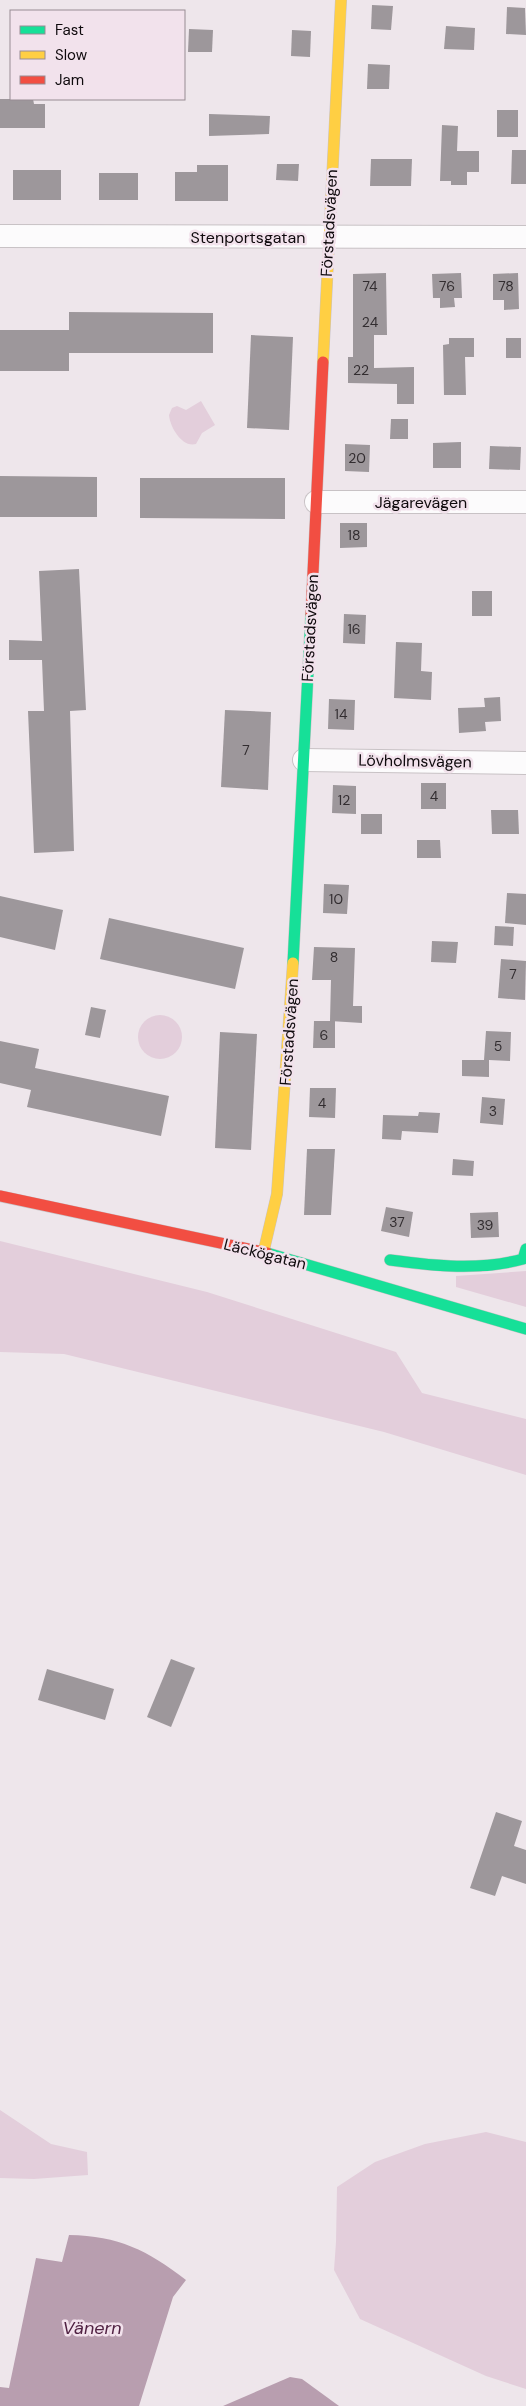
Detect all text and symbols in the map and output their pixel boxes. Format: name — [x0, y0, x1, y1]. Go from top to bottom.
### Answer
legend — [10, 10, 185, 100]
text: Fast — [55, 20, 84, 40]
text: Slow — [55, 45, 88, 65]
text: Jam — [55, 70, 84, 90]
street label: Förstadsvägen — [316, 169, 342, 277]
street label: Stenportsgatan — [191, 227, 305, 248]
house number: 74 — [362, 277, 378, 295]
house number: 76 — [439, 277, 455, 295]
house number: 78 — [498, 277, 514, 295]
house number: 24 — [362, 313, 379, 331]
house number: 22 — [353, 361, 369, 379]
house number: 20 — [348, 449, 366, 467]
street label: Jägarevägen — [375, 492, 467, 513]
house number: 18 — [348, 526, 360, 544]
street label: Förstadsvägen — [297, 574, 323, 682]
house number: 16 — [347, 620, 361, 638]
house number: 14 — [335, 705, 348, 723]
house number: 7 — [242, 741, 250, 759]
street label: Lövholmsvägen — [358, 750, 472, 772]
house number: 4 — [430, 787, 439, 805]
house number: 12 — [338, 791, 350, 809]
house number: 10 — [329, 890, 343, 908]
house number: 8 — [330, 948, 338, 966]
house number: 7 — [509, 965, 517, 983]
street label: Förstadsvägen — [275, 978, 303, 1086]
house number: 6 — [320, 1026, 328, 1044]
house number: 5 — [494, 1037, 502, 1055]
house number: 4 — [318, 1094, 327, 1112]
house number: 3 — [489, 1102, 497, 1120]
house number: 37 — [389, 1213, 405, 1231]
house number: 39 — [477, 1216, 494, 1234]
street label: Läckögatan — [221, 1234, 309, 1274]
water label: Vänern — [63, 2316, 122, 2340]

